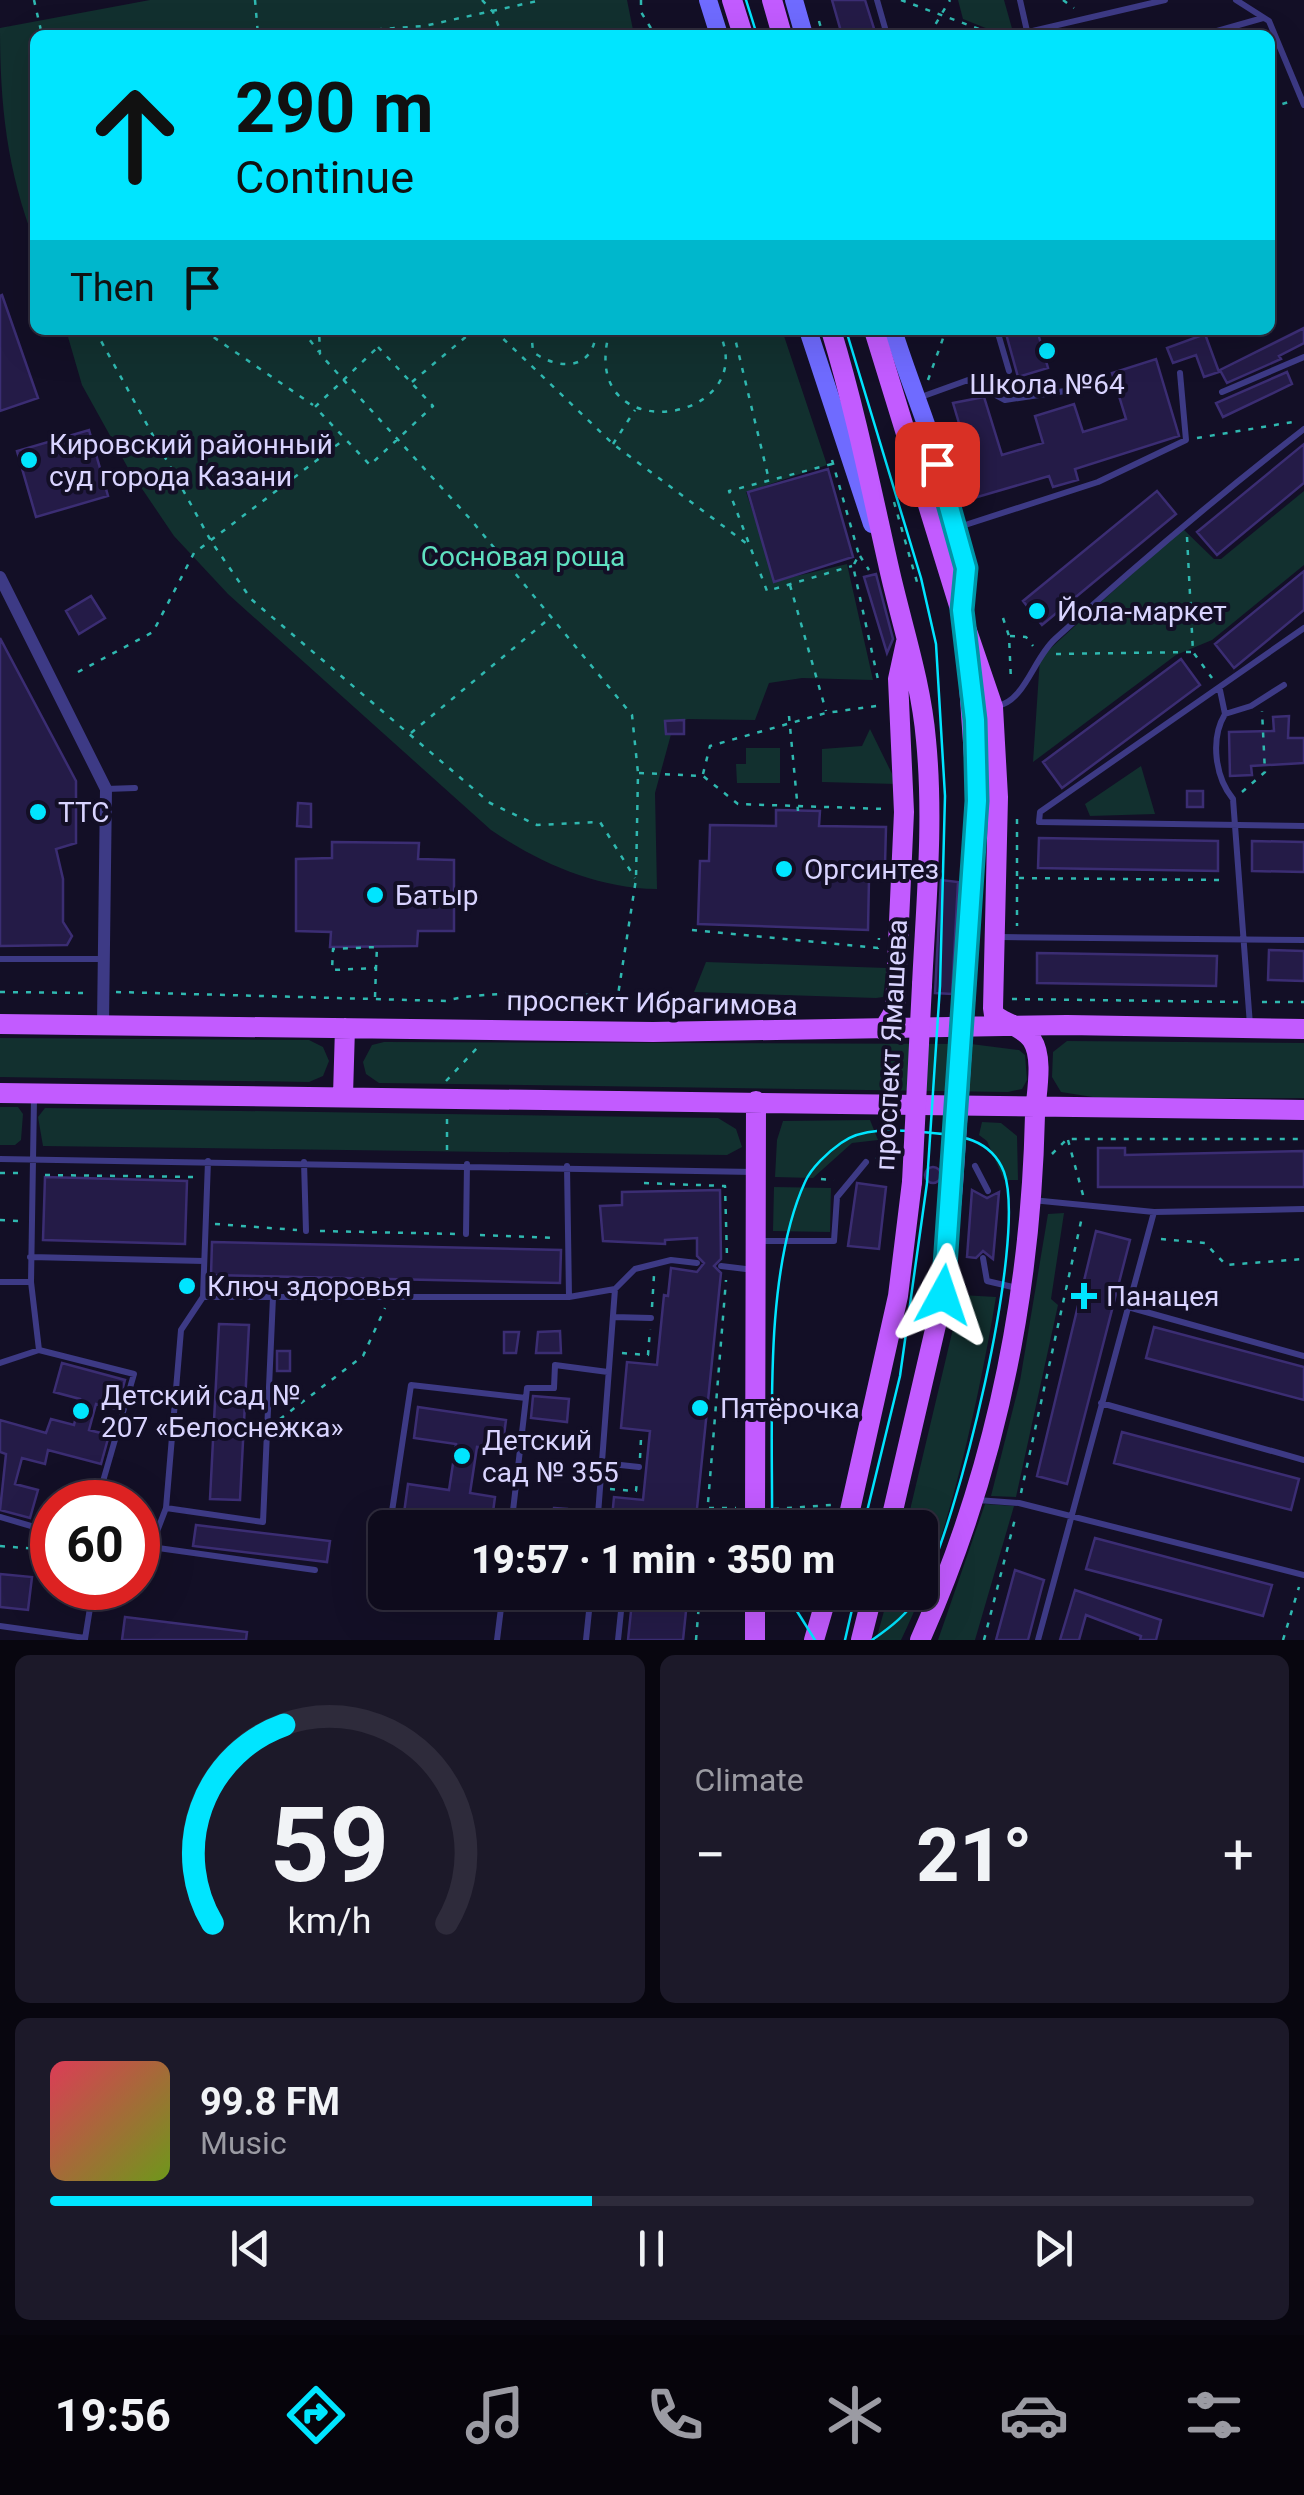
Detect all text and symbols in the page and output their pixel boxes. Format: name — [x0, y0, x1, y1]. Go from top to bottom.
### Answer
text: 290 m — [235, 67, 434, 149]
icon: ahead — [70, 70, 200, 200]
text: Continue — [235, 151, 414, 204]
icon: arrive — [175, 260, 230, 315]
text: Then — [70, 266, 155, 310]
marker: Школа №64 — [1036, 340, 1058, 362]
place label: Школа №64 — [969, 368, 1125, 401]
pin — [895, 422, 980, 507]
place label: Кировский районный суд города Казани — [49, 428, 333, 493]
icon: arrive — [910, 437, 965, 492]
marker: Кировский районный суд города Казани — [18, 449, 40, 471]
park label: Сосновая роща — [421, 540, 625, 573]
place label: Йола-маркет — [1057, 595, 1227, 628]
marker: Йола-маркет — [1026, 600, 1048, 622]
place label: ТТС — [58, 796, 109, 829]
marker: ТТС — [27, 801, 49, 823]
place label: Оргсинтез — [804, 853, 939, 886]
marker: Оргсинтез — [773, 858, 795, 880]
place label: Батыр — [395, 879, 479, 912]
marker: Батыр — [364, 884, 386, 906]
street label: проспект Ямашева — [868, 918, 914, 1172]
street label: проспект Ибрагимова — [506, 984, 798, 1022]
position arrow — [891, 1243, 995, 1347]
place label: Ключ здоровья — [207, 1270, 412, 1303]
marker: Ключ здоровья — [176, 1275, 198, 1297]
place label: Панацея — [1106, 1280, 1219, 1313]
marker: Панацея — [1071, 1283, 1097, 1309]
place label: Детский сад № 207 «Белоснежка» — [101, 1379, 344, 1444]
place label: Пятёрочка — [720, 1392, 860, 1425]
marker: Пятёрочка — [689, 1397, 711, 1419]
marker: Детский сад № 207 «Белоснежка» — [70, 1400, 92, 1422]
place label: Детский сад № 355 — [482, 1424, 619, 1489]
marker: Детский сад № 355 — [451, 1445, 473, 1467]
speed limit sign: 60 — [30, 1480, 160, 1610]
text: 19:57 · 1 min · 350 m — [471, 1538, 835, 1582]
text: Climate — [695, 1761, 804, 1799]
text: 59 — [270, 1785, 389, 1906]
text: 21° — [916, 1811, 1032, 1899]
text: − — [695, 1823, 726, 1887]
text: + — [1223, 1823, 1254, 1887]
text: km/h — [288, 1900, 372, 1942]
text: 99.8 FM — [200, 2080, 340, 2124]
text: Music — [200, 2124, 287, 2162]
icon: previous — [223, 2221, 278, 2276]
icon: pause — [624, 2221, 679, 2276]
icon: next — [1026, 2221, 1081, 2276]
icon: directions — [281, 2380, 351, 2450]
icon: music — [460, 2380, 530, 2450]
icon: phone — [640, 2380, 710, 2450]
icon: climate — [820, 2380, 890, 2450]
icon: car — [999, 2380, 1069, 2450]
icon: filters — [1179, 2380, 1249, 2450]
text: 19:56 — [55, 2389, 171, 2442]

